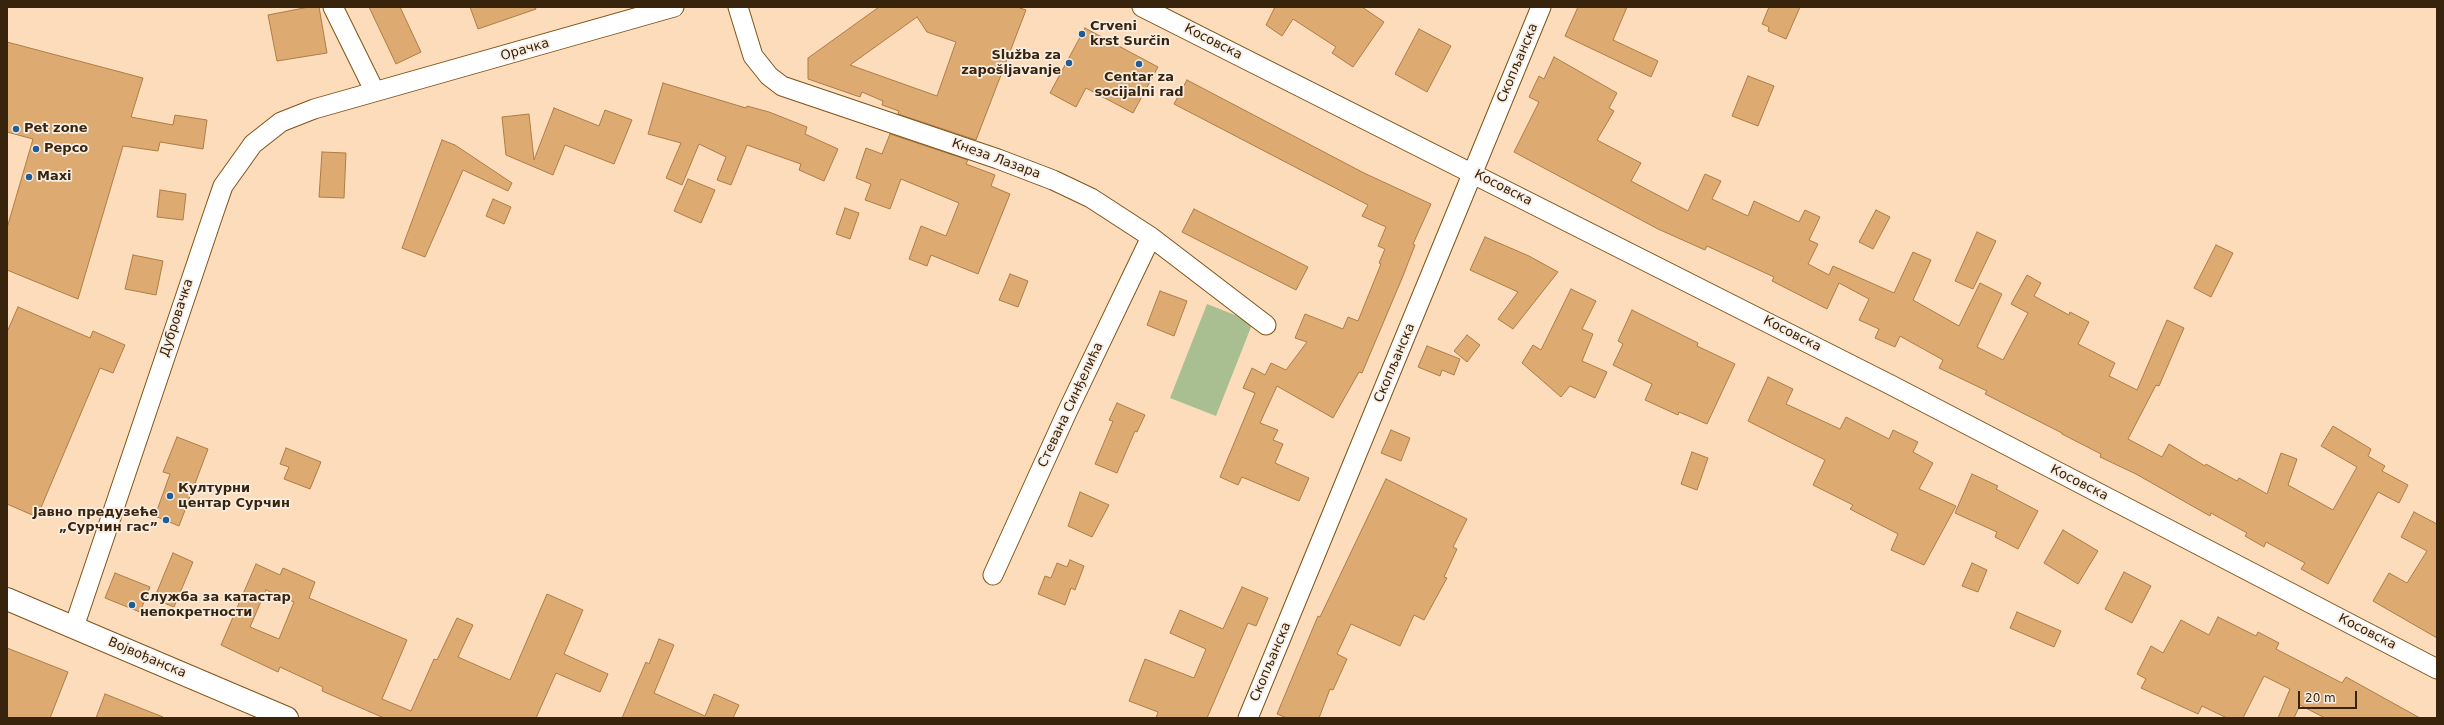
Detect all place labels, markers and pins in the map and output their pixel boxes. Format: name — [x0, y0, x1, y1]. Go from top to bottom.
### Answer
place label: Crveni krst Surčin — [1090, 19, 1170, 50]
marker: Crveni krst Surčin — [1077, 29, 1087, 39]
place label: Služba za zapošljavanje — [961, 48, 1061, 79]
marker: Služba za zapošljavanje — [1064, 58, 1074, 68]
marker: Centar za socijalni rad — [1134, 59, 1144, 69]
place label: Centar za socijalni rad — [1094, 70, 1184, 101]
place label: Pet zone — [24, 121, 88, 137]
marker: Pet zone — [11, 124, 21, 134]
place label: Pepco — [44, 141, 88, 157]
marker: Pepco — [31, 144, 41, 154]
place label: Maxi — [37, 169, 72, 185]
marker: Maxi — [24, 172, 34, 182]
place label: Културни центар Сурчин — [178, 481, 290, 512]
marker: Културни центар Сурчин — [165, 491, 175, 501]
place label: Јавно предузеће „Сурчин гас” — [33, 505, 158, 536]
marker: Јавно предузеће „Сурчин гас” — [161, 515, 171, 525]
place label: Служба за катастар непокретности — [140, 590, 291, 621]
marker: Служба за катастар непокретности — [127, 600, 137, 610]

